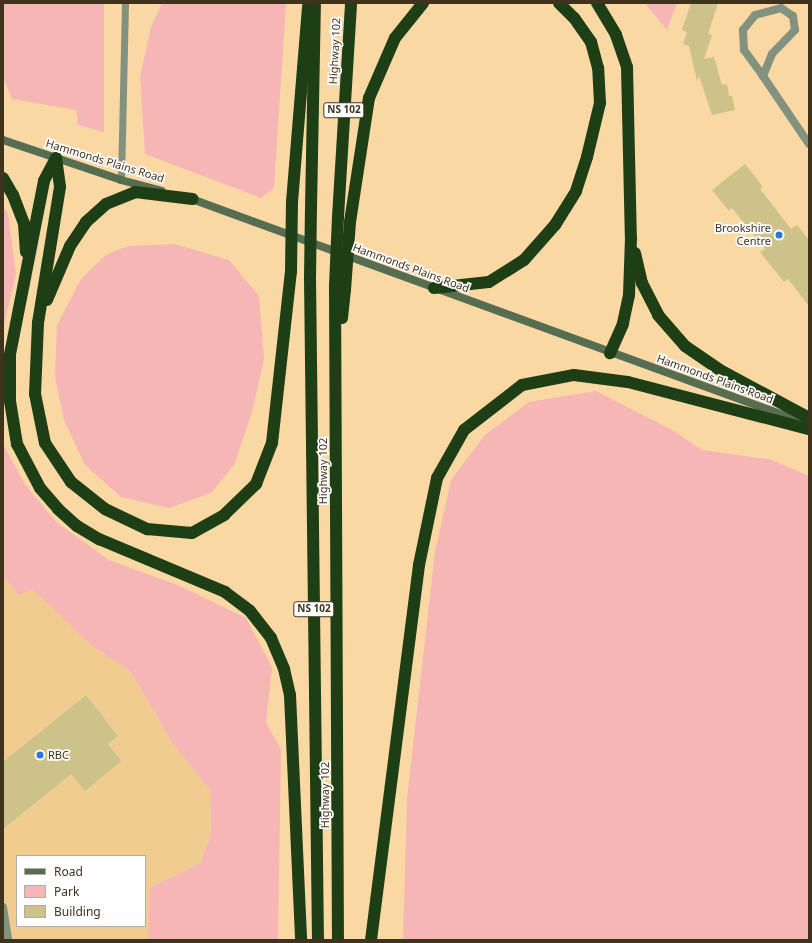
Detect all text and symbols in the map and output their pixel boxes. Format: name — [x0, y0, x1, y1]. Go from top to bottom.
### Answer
street label: Highway 102 — [327, 17, 343, 85]
road number: NS 102 — [323, 102, 365, 118]
street label: Hammonds Plains Road — [44, 137, 166, 185]
place label: Brookshire Centre — [715, 222, 771, 248]
marker: Brookshire Centre — [774, 230, 784, 240]
street label: Hammonds Plains Road — [351, 241, 471, 295]
street label: Hammonds Plains Road — [655, 352, 775, 406]
street label: Highway 102 — [316, 438, 330, 504]
road number: NS 102 — [293, 601, 335, 617]
place label: RBC — [48, 748, 69, 762]
marker: RBC — [35, 750, 45, 760]
street label: Highway 102 — [318, 762, 332, 828]
legend — [16, 855, 146, 927]
text: Road — [54, 863, 83, 880]
text: Park — [54, 883, 79, 900]
text: Building — [54, 903, 101, 920]

